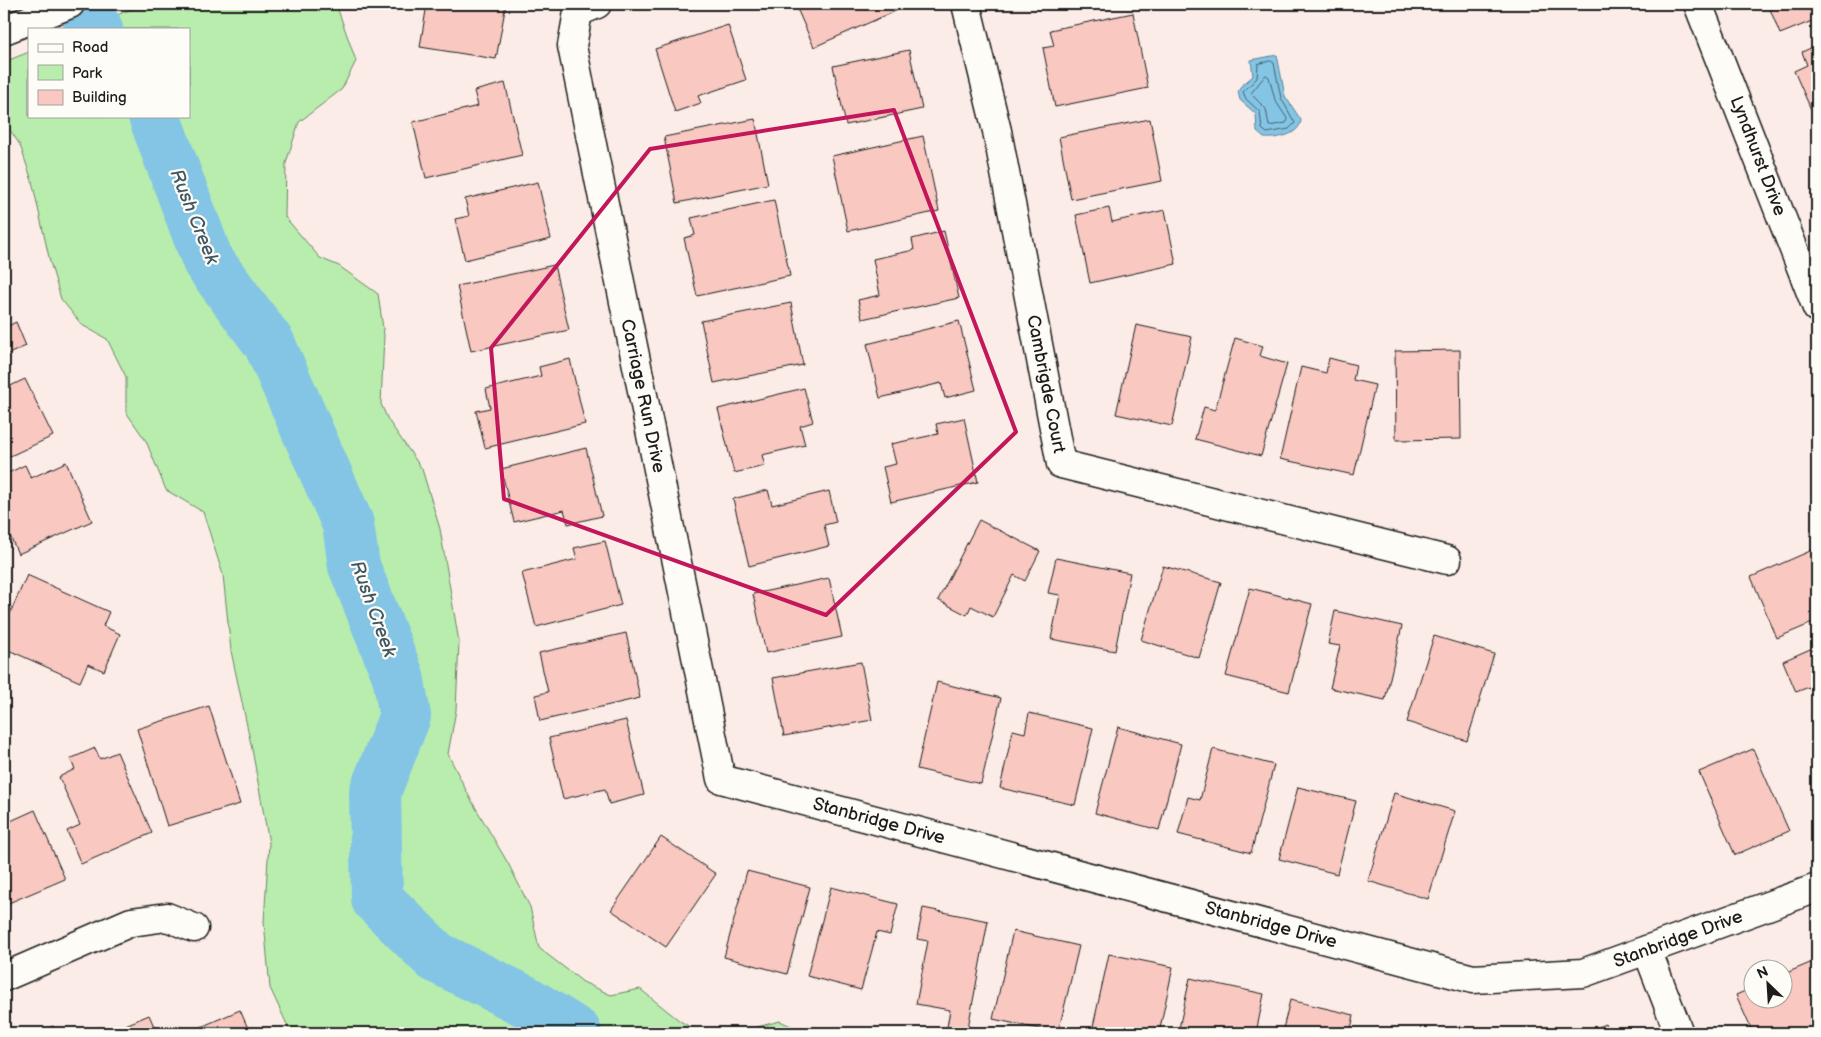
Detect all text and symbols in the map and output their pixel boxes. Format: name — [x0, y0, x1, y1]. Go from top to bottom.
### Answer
legend — [28, 28, 190, 118]
text: Road — [72, 38, 108, 57]
text: Park — [72, 64, 103, 83]
text: Building — [72, 88, 127, 107]
street label: Lyndhurst Drive — [1726, 93, 1791, 219]
water label: Rush Creek — [164, 166, 224, 269]
street label: Cambrigde Court — [1022, 313, 1070, 455]
street label: Carriage Run Drive — [616, 317, 670, 475]
water label: Rush Creek — [345, 558, 401, 661]
street label: Stanbridge Drive — [811, 793, 948, 849]
street label: Stanbridge Drive — [1203, 897, 1340, 953]
street label: Stanbridge Drive — [1611, 906, 1746, 972]
north arrow — [1744, 960, 1794, 1010]
text: N — [1754, 963, 1771, 983]

